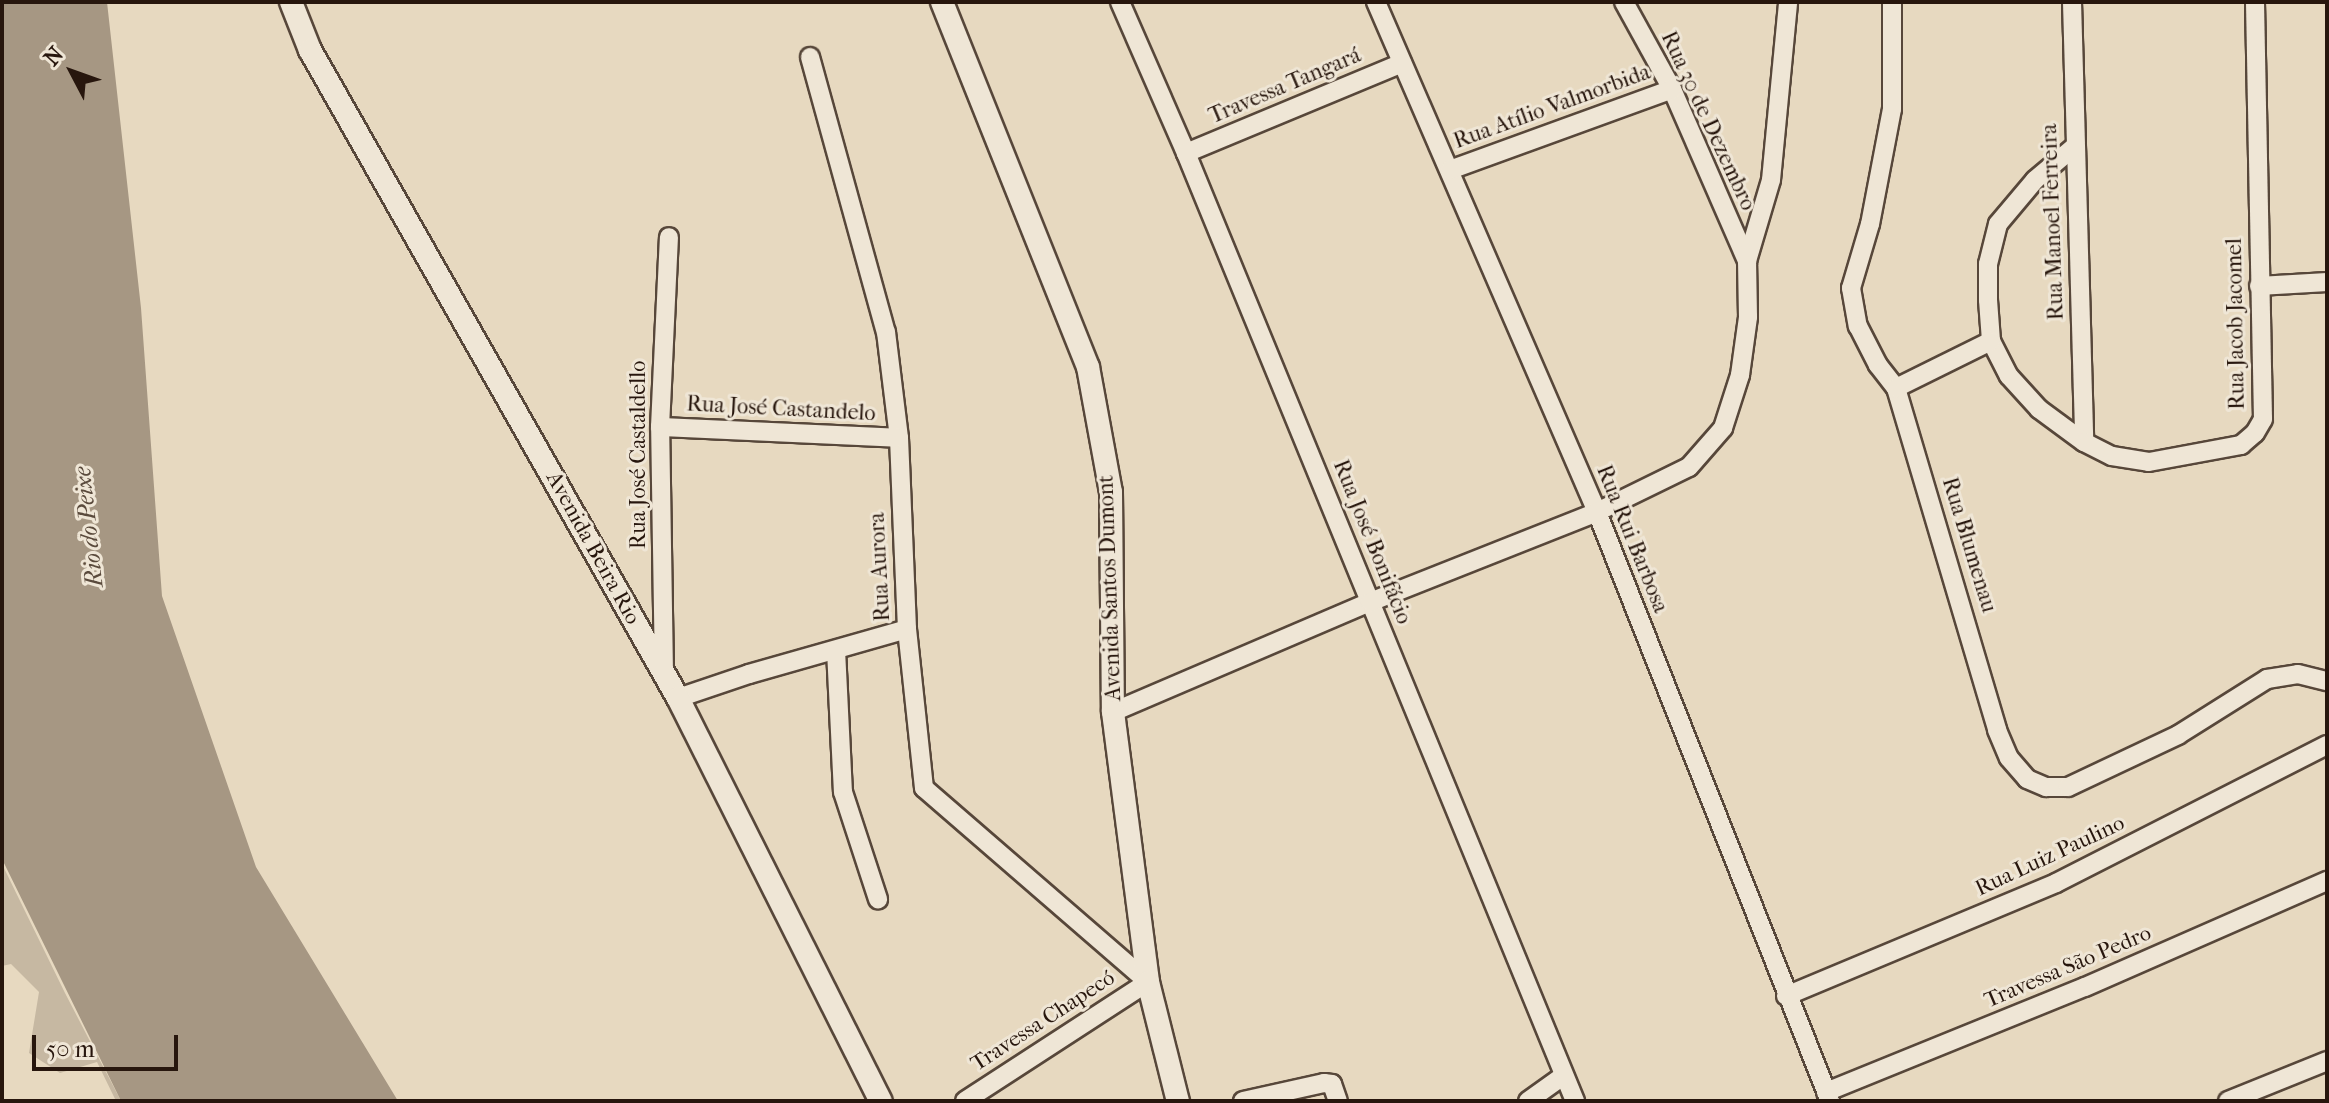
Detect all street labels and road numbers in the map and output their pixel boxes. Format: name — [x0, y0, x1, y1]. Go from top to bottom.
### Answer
street label: Rua 30 de Dezembro — [1655, 27, 1761, 215]
street label: Travessa Tangará — [1205, 42, 1365, 130]
street label: Rua Atílio Valmorbida — [1450, 59, 1654, 155]
street label: Rua Manoel Ferreira — [2036, 123, 2070, 321]
street label: Rua Jacob Jacomel — [2221, 238, 2251, 410]
street label: Rua José Castaldello — [626, 361, 652, 549]
street label: Rua José Castandelo — [686, 391, 876, 427]
street label: Rua José Bonifácio — [1327, 456, 1417, 628]
street label: Rua Rui Barbosa — [1590, 461, 1674, 617]
street label: Avenida Beira Rio — [540, 467, 646, 629]
street label: Rua Blumenau — [1936, 474, 2002, 616]
street label: Avenida Santos Dumont — [1093, 475, 1127, 701]
street label: Rua Aurora — [864, 512, 896, 622]
street label: Rua Luiz Paulino — [1971, 810, 2129, 902]
street label: Travessa São Pedro — [1981, 920, 2155, 1014]
street label: Travessa Chapecó — [966, 965, 1120, 1077]

